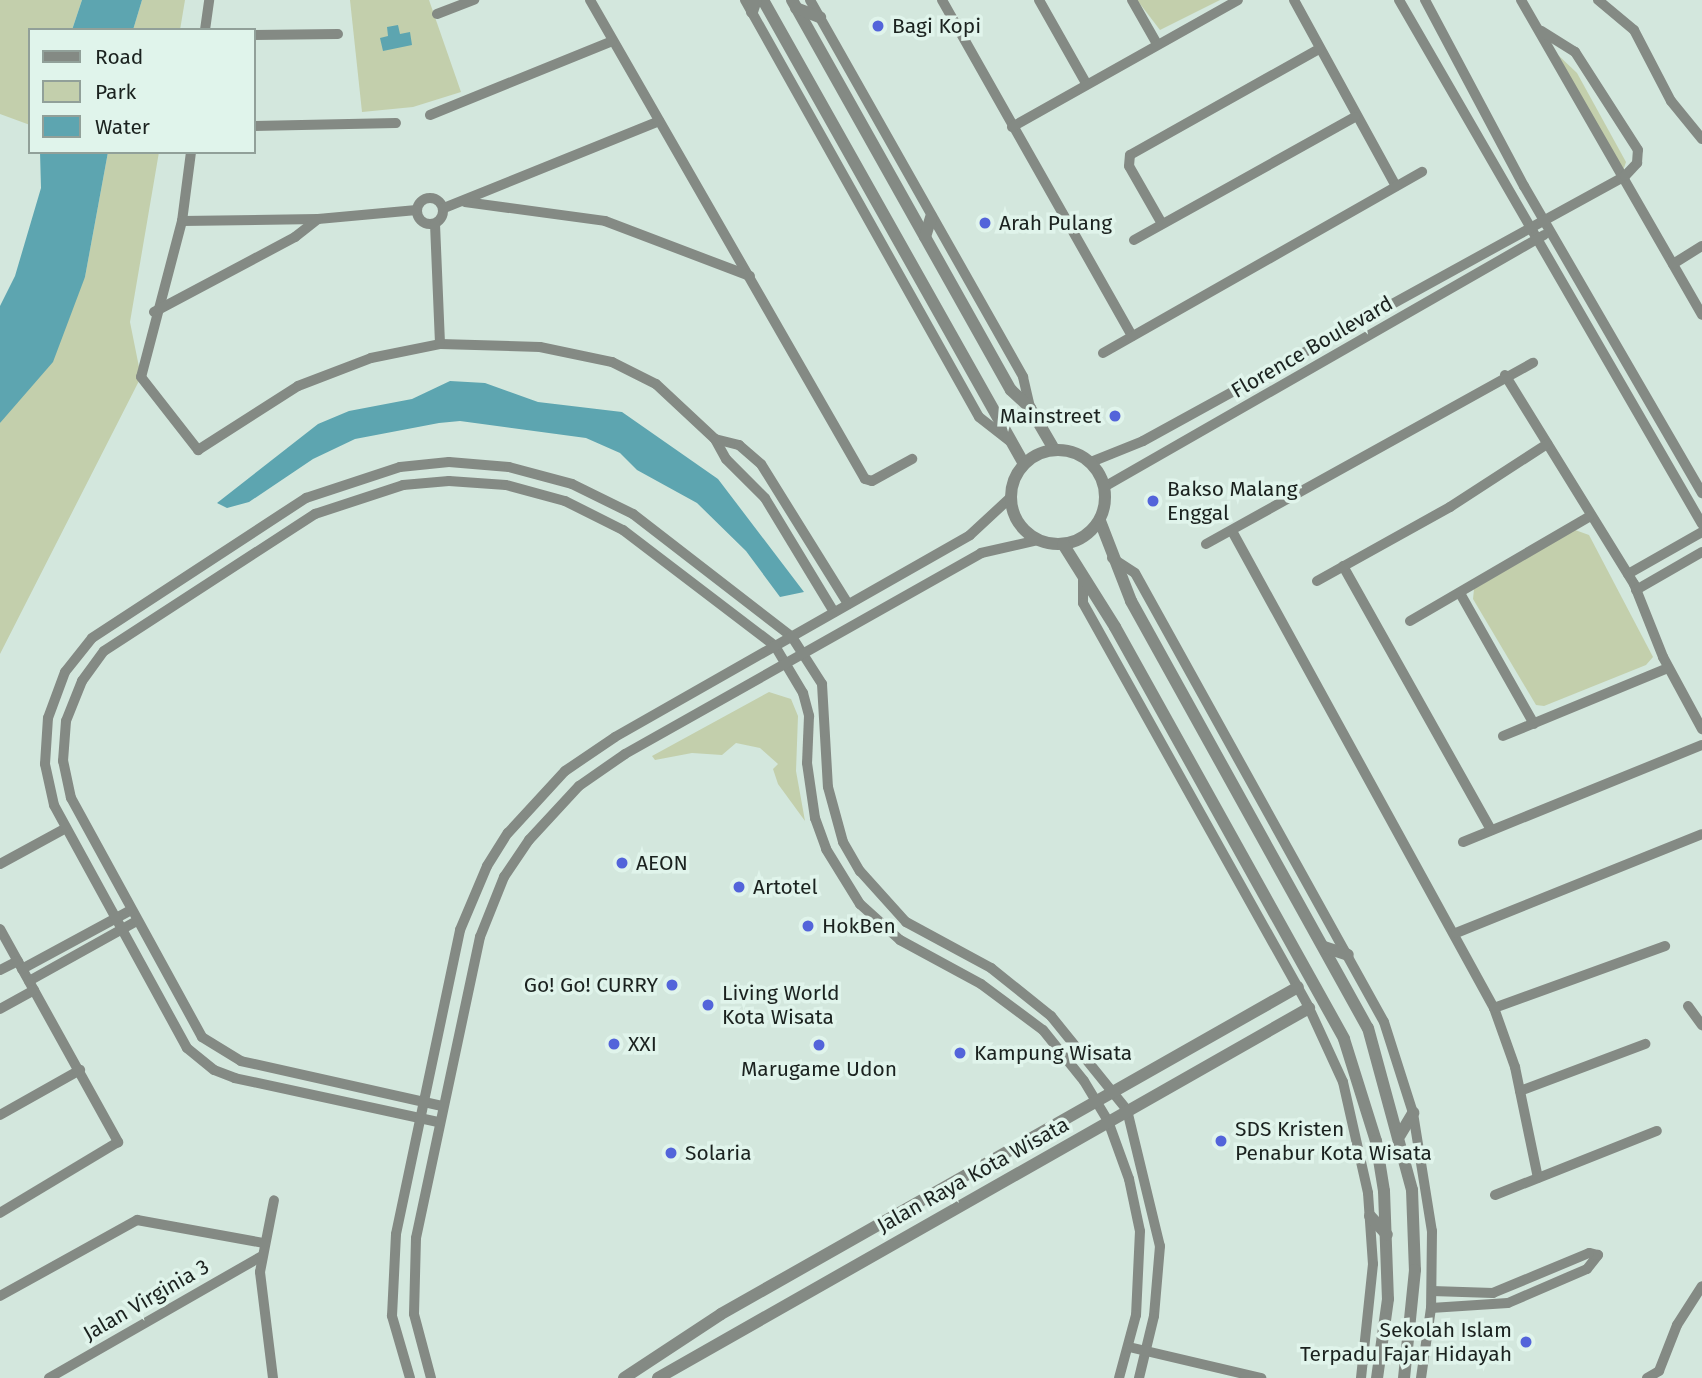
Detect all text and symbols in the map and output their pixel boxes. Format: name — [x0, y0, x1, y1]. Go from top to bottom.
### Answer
place label: Bagi Kopi — [892, 13, 981, 39]
marker: Bagi Kopi — [870, 18, 886, 34]
legend — [28, 28, 256, 154]
text: Road — [95, 44, 143, 70]
text: Park — [95, 79, 136, 105]
text: Water — [95, 114, 150, 140]
place label: Arah Pulang — [999, 210, 1112, 236]
marker: Arah Pulang — [977, 215, 993, 231]
street label: Florence Boulevard — [1227, 290, 1397, 404]
place label: Mainstreet — [1000, 403, 1101, 429]
marker: Mainstreet — [1107, 408, 1123, 424]
place label: Bakso Malang Enggal — [1167, 476, 1298, 526]
marker: Bakso Malang Enggal — [1145, 493, 1161, 509]
place label: AEON — [636, 850, 688, 876]
marker: AEON — [614, 855, 630, 871]
place label: Artotel — [753, 874, 818, 900]
marker: Artotel — [731, 879, 747, 895]
place label: HokBen — [822, 913, 896, 939]
marker: HokBen — [800, 918, 816, 934]
place label: Go! Go! CURRY — [524, 972, 658, 998]
marker: Go! Go! CURRY — [664, 977, 680, 993]
place label: Living World Kota Wisata — [722, 980, 840, 1030]
marker: Living World Kota Wisata — [700, 997, 716, 1013]
place label: XXI — [628, 1031, 657, 1057]
marker: XXI — [606, 1036, 622, 1052]
marker: Marugame Udon — [811, 1037, 827, 1053]
place label: Kampung Wisata — [974, 1040, 1132, 1066]
marker: Kampung Wisata — [952, 1045, 968, 1061]
place label: Marugame Udon — [741, 1056, 897, 1082]
street label: Jalan Raya Kota Wisata — [873, 1112, 1073, 1238]
place label: SDS Kristen Penabur Kota Wisata — [1235, 1116, 1432, 1166]
marker: SDS Kristen Penabur Kota Wisata — [1213, 1133, 1229, 1149]
place label: Solaria — [685, 1140, 752, 1166]
marker: Solaria — [663, 1145, 679, 1161]
street label: Jalan Virginia 3 — [79, 1254, 213, 1346]
place label: Sekolah Islam Terpadu Fajar Hidayah — [1300, 1317, 1512, 1367]
marker: Sekolah Islam Terpadu Fajar Hidayah — [1518, 1334, 1534, 1350]

